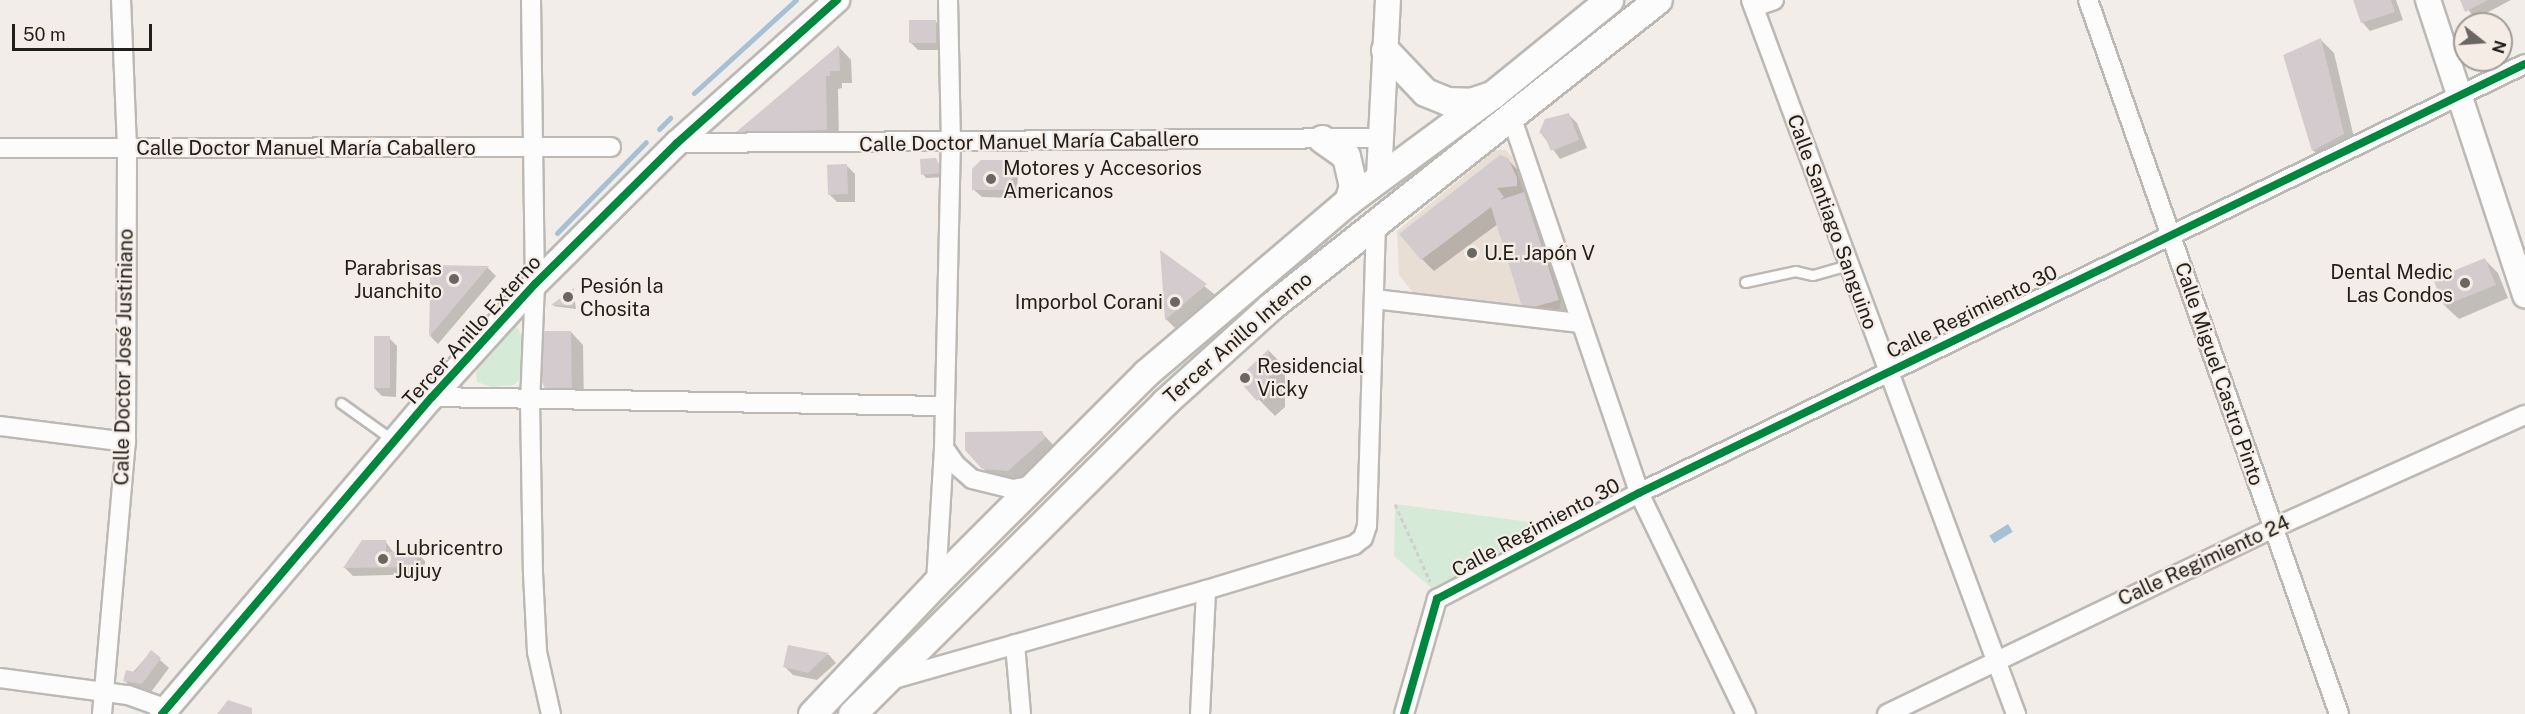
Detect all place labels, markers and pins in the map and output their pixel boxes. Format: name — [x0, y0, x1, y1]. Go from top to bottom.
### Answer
place label: Motores y Accesorios Americanos — [1003, 156, 1202, 203]
marker: Motores y Accesorios Americanos — [984, 172, 998, 186]
place label: U.E. Japón V — [1484, 241, 1595, 265]
marker: U.E. Japón V — [1465, 246, 1479, 260]
place label: Parabrisas Juanchito — [344, 256, 442, 303]
place label: Dental Medic Las Condos — [2330, 260, 2453, 307]
marker: Parabrisas Juanchito — [447, 272, 461, 286]
place label: Pesión la Chosita — [580, 274, 664, 321]
marker: Dental Medic Las Condos — [2458, 276, 2472, 290]
marker: Pesión la Chosita — [561, 290, 575, 304]
place label: Imporbol Corani — [1015, 290, 1163, 314]
marker: Imporbol Corani — [1168, 295, 1182, 309]
place label: Residencial Vicky — [1257, 354, 1364, 401]
marker: Residencial Vicky — [1238, 371, 1252, 385]
place label: Lubricentro Jujuy — [395, 536, 503, 583]
marker: Lubricentro Jujuy — [376, 552, 390, 566]

